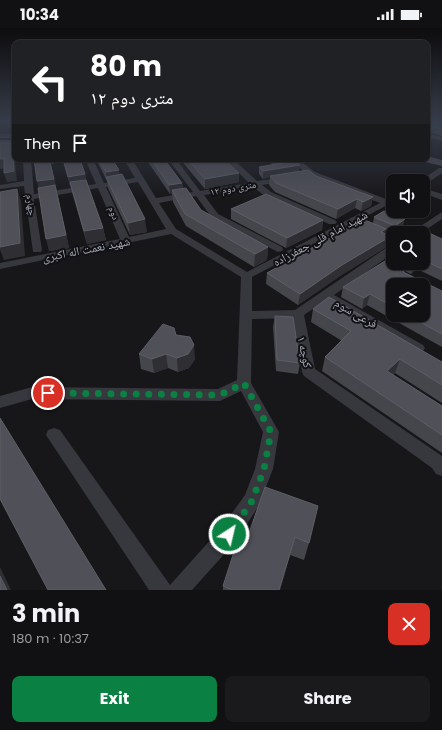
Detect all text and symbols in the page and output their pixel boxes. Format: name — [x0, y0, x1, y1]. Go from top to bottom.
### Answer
text: 10:34 — [20, 4, 59, 25]
text: 80 m — [90, 47, 162, 86]
icon: left — [24, 56, 76, 108]
text: ۱۲ متری دوم — [90, 85, 174, 110]
icon: arrive — [69, 132, 91, 154]
text: Then — [24, 133, 61, 154]
map controls — [386, 174, 430, 322]
button: sound — [386, 174, 430, 218]
street label: ۱۲ متری دوم — [209, 177, 258, 199]
street label: چهارم — [22, 193, 40, 217]
street label: دوم — [104, 204, 124, 222]
street label: شهید امام قلی جعفرزاده — [270, 206, 370, 270]
button: search — [386, 226, 430, 270]
street label: شهید نعمت اله اکبری — [40, 232, 132, 266]
button: layers — [386, 278, 430, 322]
street label: فرعی سوم — [331, 294, 381, 332]
street label: کوچه ۱ — [293, 334, 317, 370]
pin — [31, 376, 65, 410]
icon: arrive — [37, 382, 59, 404]
position arrow — [208, 513, 250, 555]
text: 3 min — [12, 597, 80, 630]
button: close — [388, 603, 430, 645]
text: 180 m · 10:37 — [12, 629, 89, 648]
button: Exit — [12, 676, 217, 722]
button: Share — [225, 676, 430, 722]

